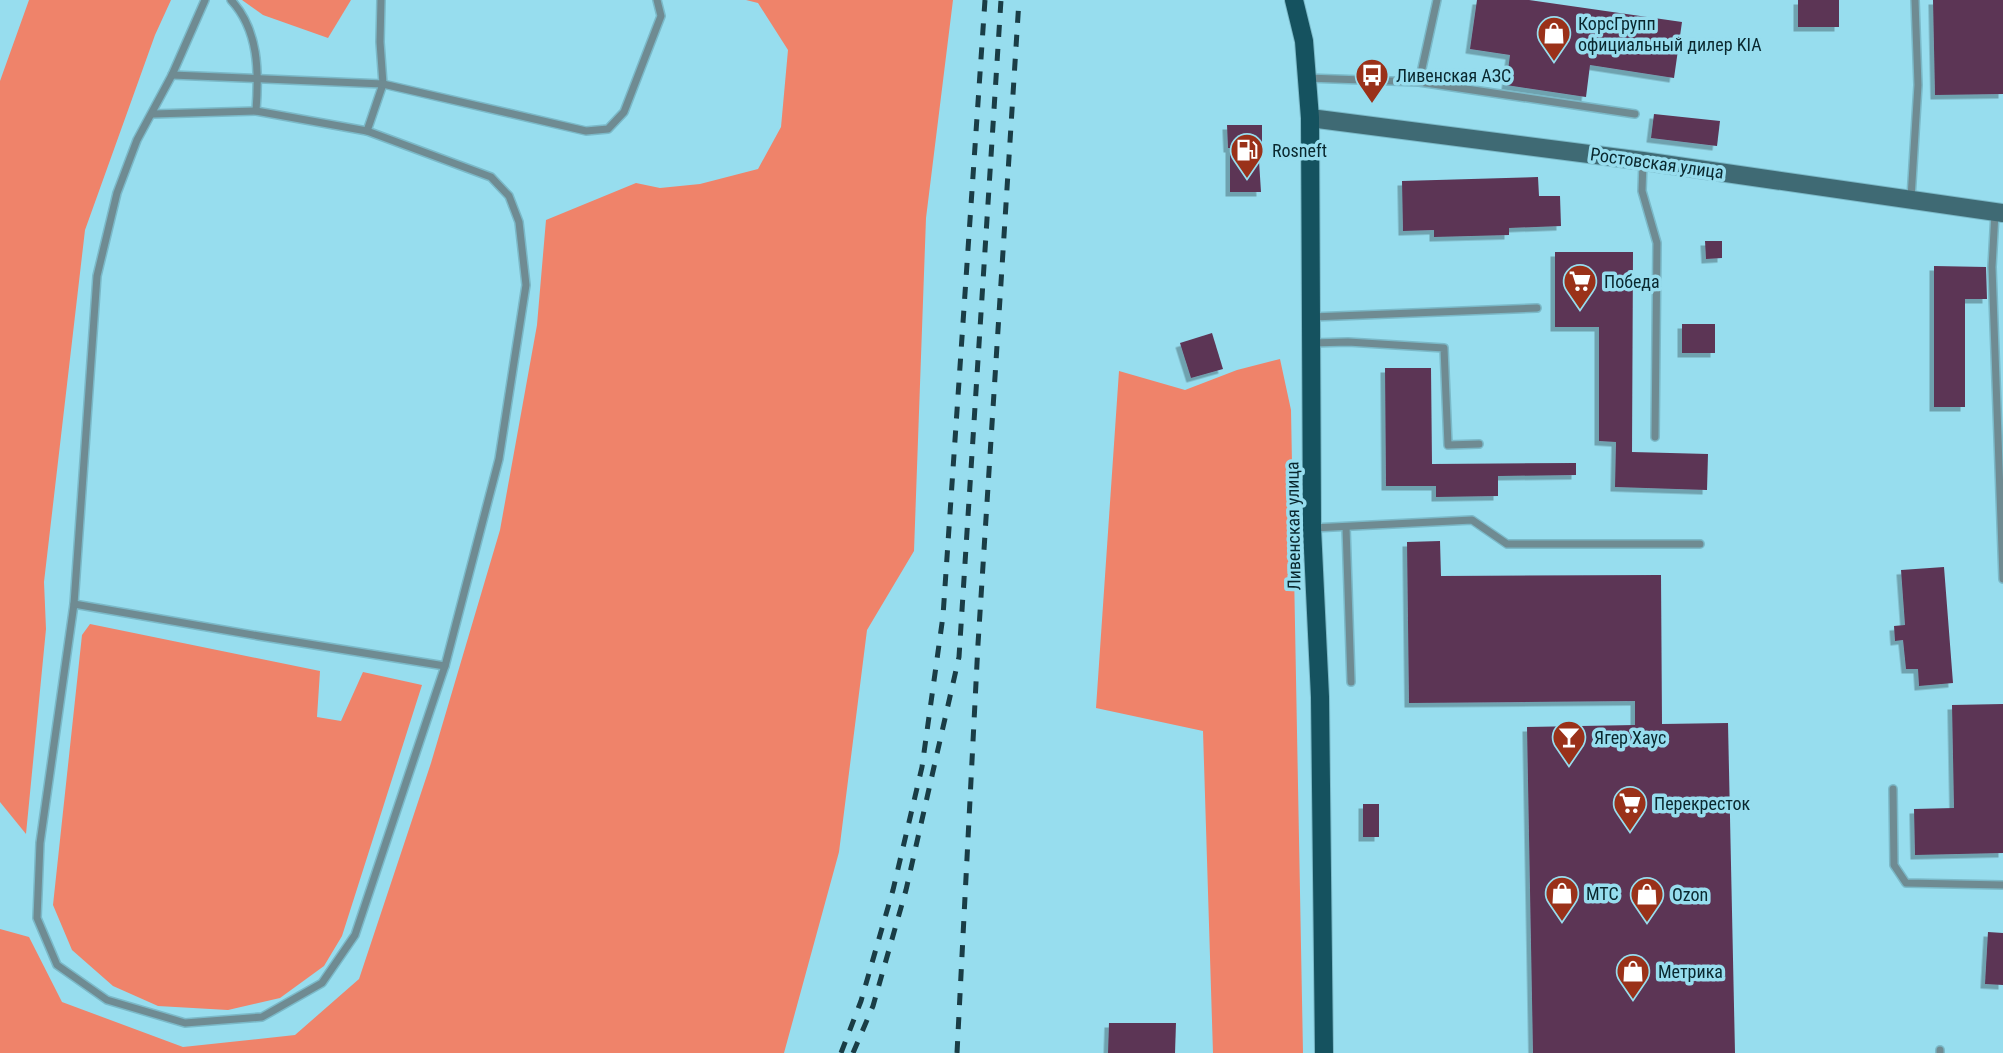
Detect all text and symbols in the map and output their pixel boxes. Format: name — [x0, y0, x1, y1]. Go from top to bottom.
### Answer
place label: КорсГрупп официальный дилер KIA — [1578, 13, 1762, 55]
shop icon: КорсГрупп официальный дилер KIA — [1535, 14, 1573, 63]
bus stop icon: Ливенская АЗС — [1353, 56, 1391, 105]
place label: Ливенская АЗС — [1396, 65, 1511, 86]
fuel station icon: Rosneft — [1228, 131, 1266, 180]
place label: Rosneft — [1272, 140, 1327, 161]
street label: Ростовская улица — [1589, 143, 1725, 183]
supermarket icon: Победа — [1561, 262, 1599, 311]
place label: Победа — [1604, 271, 1660, 292]
street label: Ливенская улица — [1281, 461, 1305, 591]
bar icon: Ягер Хаус — [1550, 718, 1588, 767]
place label: Ягер Хаус — [1594, 727, 1666, 748]
supermarket icon: Перекресток — [1611, 784, 1649, 833]
place label: Перекресток — [1654, 793, 1751, 814]
shop icon: МТС — [1543, 874, 1581, 923]
shop icon: Ozon — [1628, 875, 1666, 924]
place label: МТС — [1586, 883, 1619, 904]
place label: Ozon — [1672, 884, 1708, 905]
shop icon: Метрика — [1614, 952, 1652, 1001]
place label: Метрика — [1658, 961, 1723, 982]

